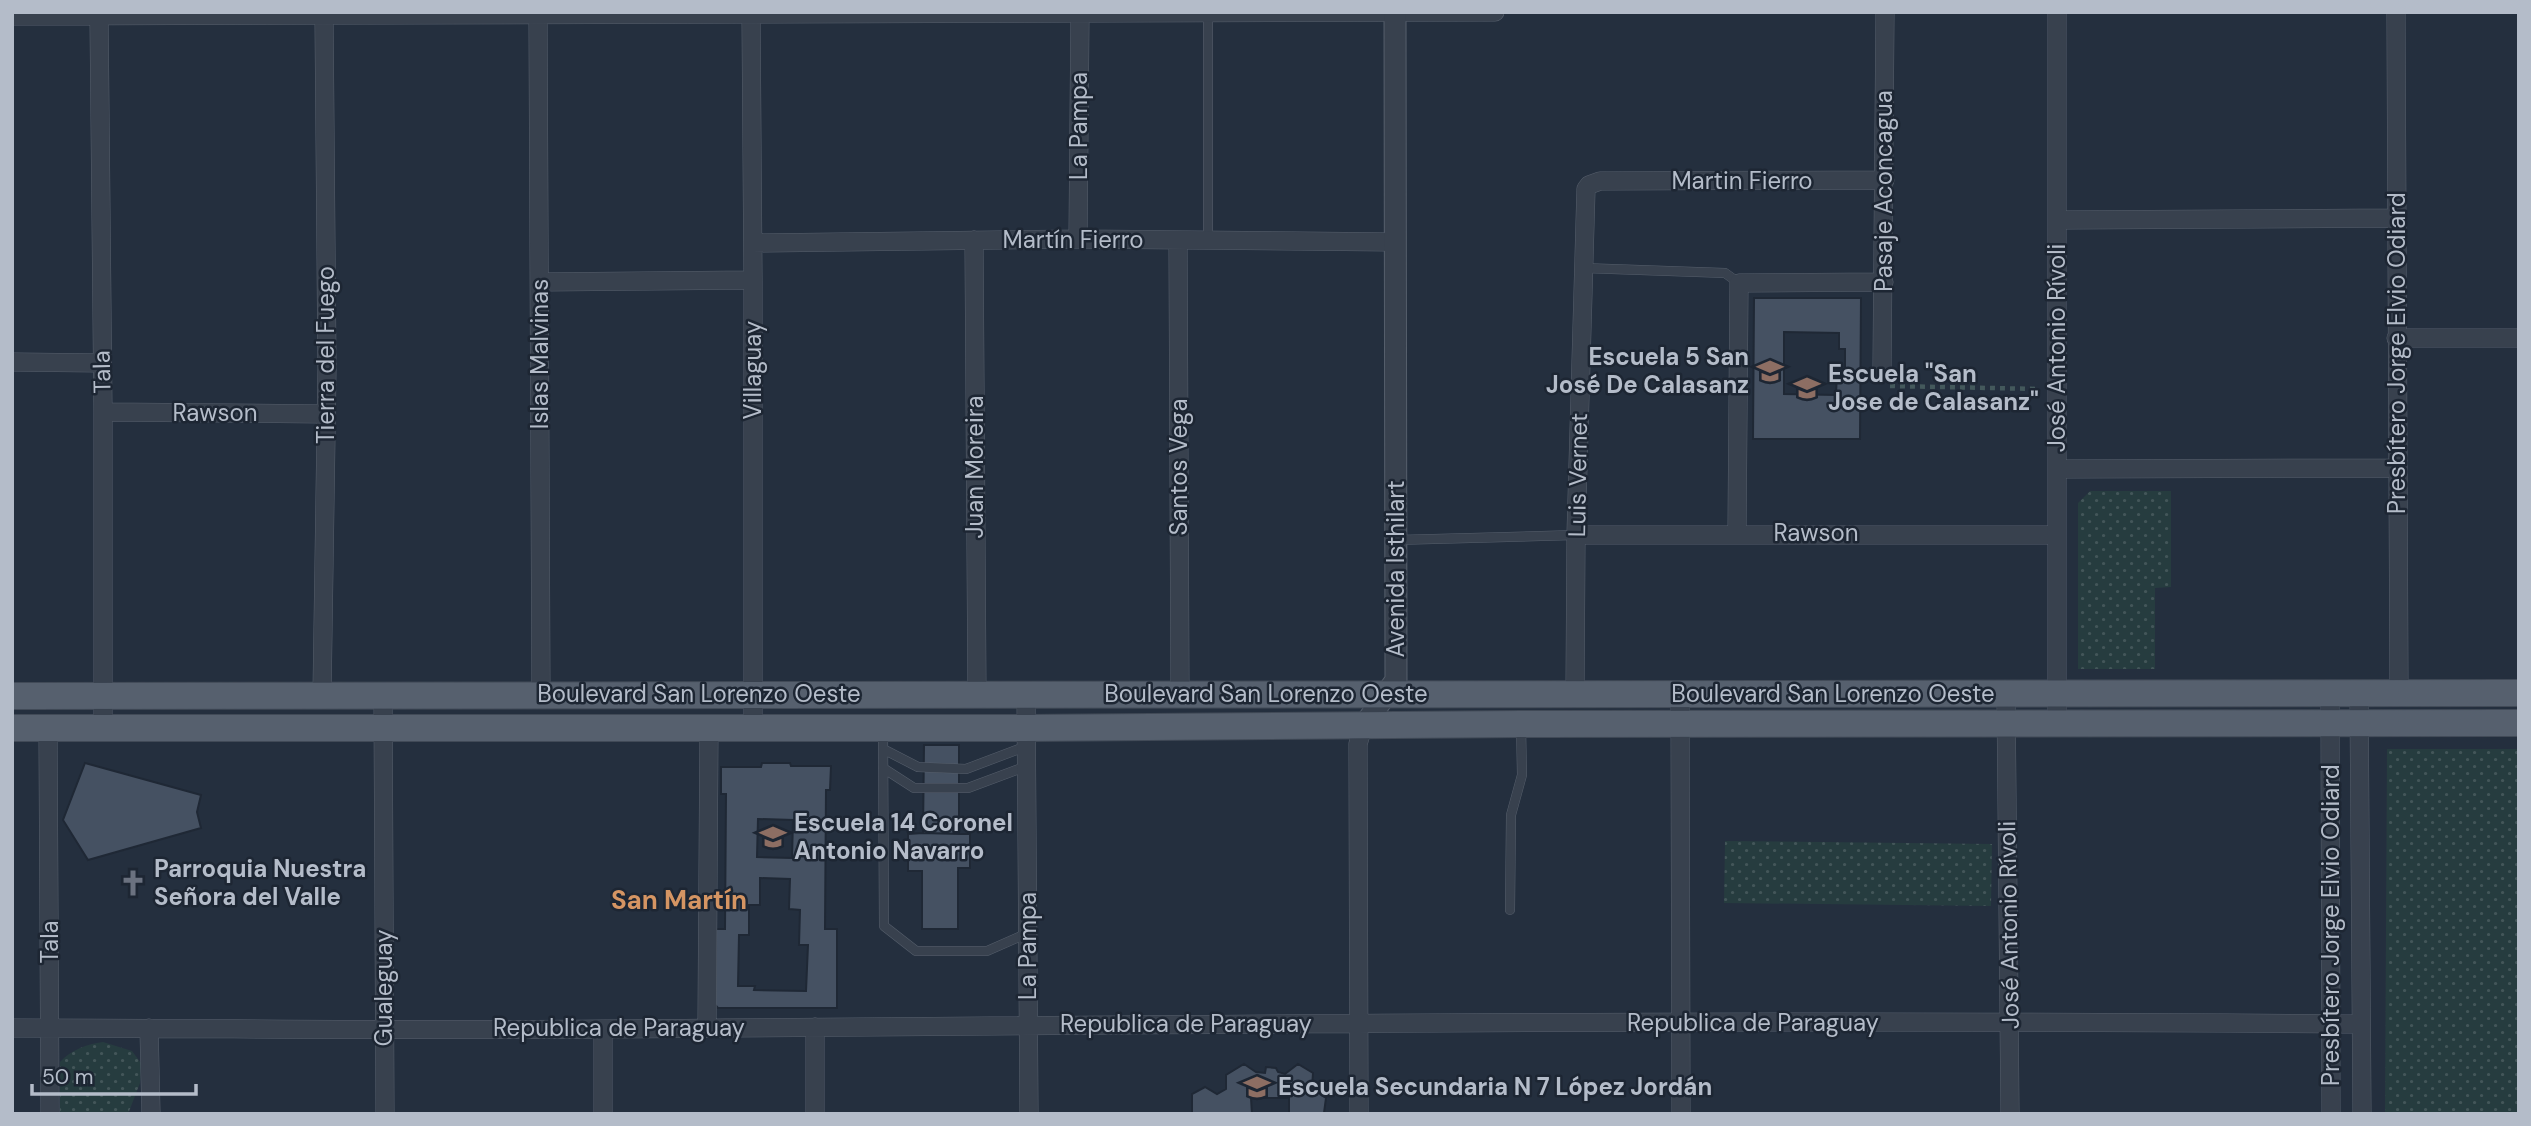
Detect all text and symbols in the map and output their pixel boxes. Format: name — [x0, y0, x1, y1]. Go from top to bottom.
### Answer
street label: La Pampa — [1063, 72, 1094, 180]
street label: Pasaje Aconcagua — [1868, 90, 1899, 292]
street label: Martin Fierro — [1671, 165, 1813, 196]
street label: Presbítero Jorge Elvio Odiard — [2381, 192, 2412, 514]
street label: Martín Fierro — [1003, 224, 1143, 255]
street label: José Antonio Rívoli — [2041, 244, 2072, 452]
street label: Tierra del Fuego — [310, 266, 341, 444]
street label: Islas Malvinas — [524, 279, 555, 429]
street label: Villaguay — [737, 321, 768, 419]
place label: Escuela 5 San José De Calasanz — [1546, 341, 1749, 400]
street label: Tala — [86, 350, 117, 394]
school or university icon: Escuela 5 San José De Calasanz — [1755, 356, 1785, 386]
place label: Escuela "San Jose de Calasanz" — [1828, 358, 2039, 417]
school or university icon: Escuela "San Jose de Calasanz" — [1792, 373, 1822, 403]
street label: Juan Moreira — [959, 395, 990, 539]
street label: Rawson — [172, 397, 258, 428]
street label: Santos Vega — [1163, 399, 1194, 536]
street label: Luis Vernet — [1561, 413, 1594, 537]
street label: Avenida Isthilart — [1380, 480, 1411, 658]
street label: Rawson — [1773, 517, 1859, 548]
street label: Boulevard San Lorenzo Oeste — [537, 678, 861, 709]
street label: Boulevard San Lorenzo Oeste — [1104, 678, 1428, 709]
street label: Boulevard San Lorenzo Oeste — [1671, 678, 1995, 709]
street label: Presbítero Jorge Elvio Odiard — [2315, 764, 2346, 1086]
place label: Escuela 14 Coronel Antonio Navarro — [794, 807, 1013, 866]
street label: José Antonio Rívoli — [1991, 821, 2026, 1030]
school or university icon: Escuela 14 Coronel Antonio Navarro — [758, 822, 788, 852]
place label: Parroquia Nuestra Señora del Valle — [154, 853, 366, 912]
church icon: Parroquia Nuestra Señora del Valle — [118, 868, 148, 898]
district label: San Martín — [611, 883, 747, 917]
street label: La Pampa — [1012, 892, 1043, 1000]
street label: Tala — [34, 920, 65, 964]
street label: Gualeguay — [368, 929, 399, 1047]
street label: Republica de Paraguay — [1627, 1007, 1879, 1038]
street label: Republica de Paraguay — [1060, 1008, 1312, 1039]
street label: Republica de Paraguay — [493, 1012, 745, 1043]
scale bar — [32, 1052, 196, 1096]
text: 50 m — [42, 1063, 93, 1091]
place label: Escuela Secundaria N 7 López Jordán — [1278, 1071, 1712, 1102]
school or university icon: Escuela Secundaria N 7 López Jordán — [1242, 1072, 1272, 1102]

